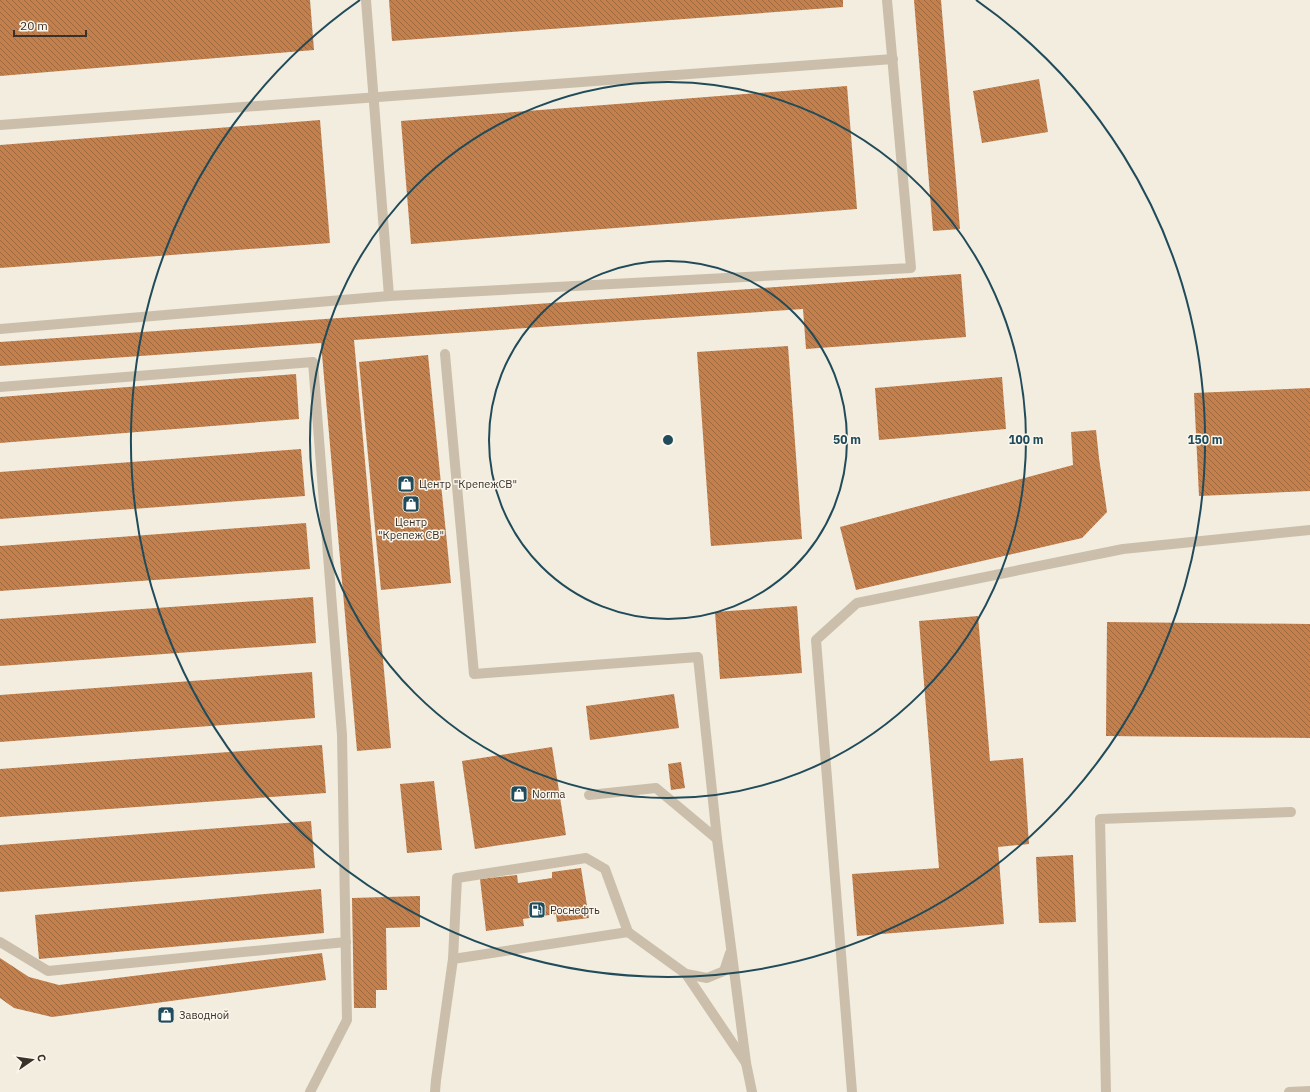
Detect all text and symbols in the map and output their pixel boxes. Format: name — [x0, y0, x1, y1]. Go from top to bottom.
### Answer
scale bar — [14, 12, 86, 38]
text: 20 m — [20, 18, 48, 33]
text: 50 m — [833, 432, 861, 447]
text: 100 m — [1008, 432, 1044, 447]
text: 150 m — [1187, 432, 1223, 447]
centre of rings — [661, 433, 675, 447]
shop icon: Центр "КрепежСВ" — [396, 474, 416, 494]
place label: Центр "КрепежСВ" — [419, 477, 517, 491]
shop icon: Центр "Крепеж СВ" — [401, 494, 421, 514]
place label: Центр "Крепеж СВ" — [378, 515, 444, 542]
shop icon: Norma — [509, 784, 529, 804]
place label: Norma — [532, 787, 566, 801]
fuel station icon: Роснефть — [527, 900, 547, 920]
place label: Роснефть — [550, 903, 600, 917]
shop icon: Заводной — [156, 1005, 176, 1025]
place label: Заводной — [179, 1008, 229, 1022]
north arrow — [12, 1040, 52, 1080]
text: С — [34, 1053, 49, 1063]

